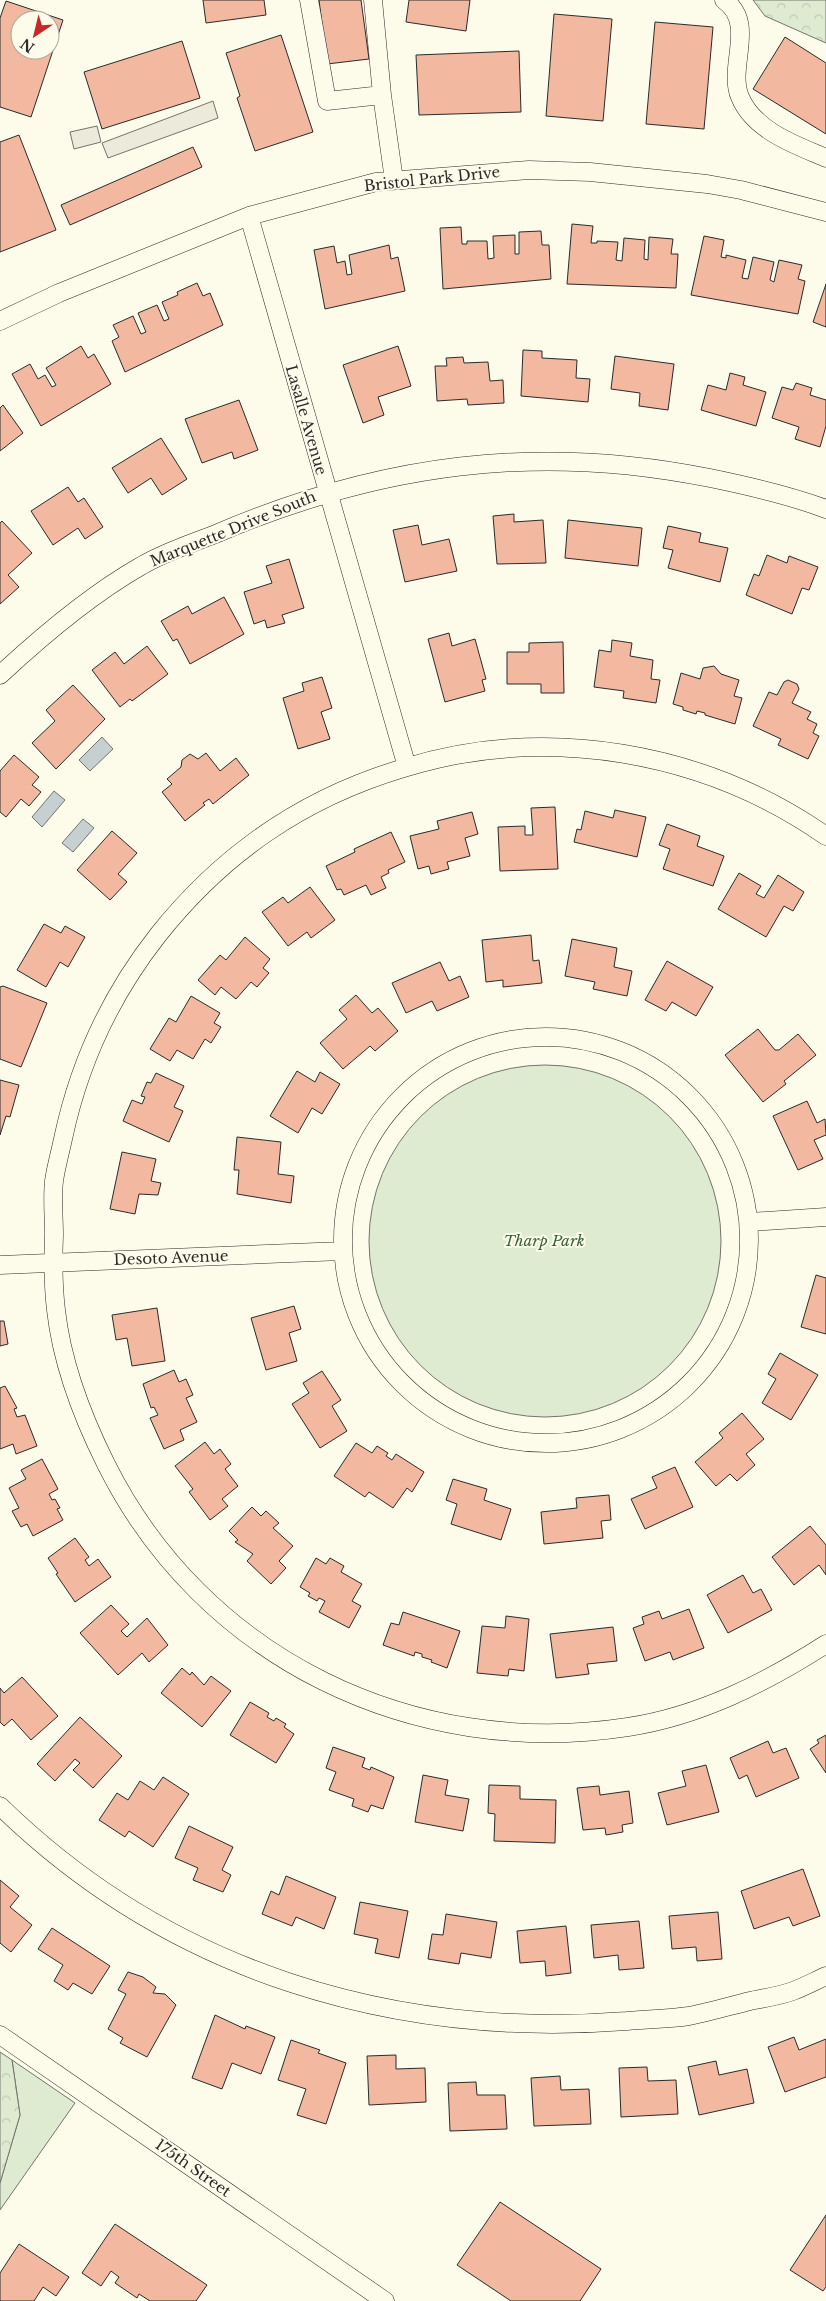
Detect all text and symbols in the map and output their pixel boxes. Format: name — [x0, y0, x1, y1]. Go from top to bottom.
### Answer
north arrow — [10, 10, 60, 60]
text: N — [17, 34, 38, 57]
street label: Bristol Park Drive — [363, 162, 501, 195]
street label: Lasalle Avenue — [282, 363, 331, 477]
street label: Marquette Drive South — [147, 487, 318, 571]
park label: Tharp Park — [504, 1231, 584, 1250]
street label: Desoto Avenue — [113, 1246, 229, 1269]
street label: 175th Street — [152, 2135, 235, 2201]

